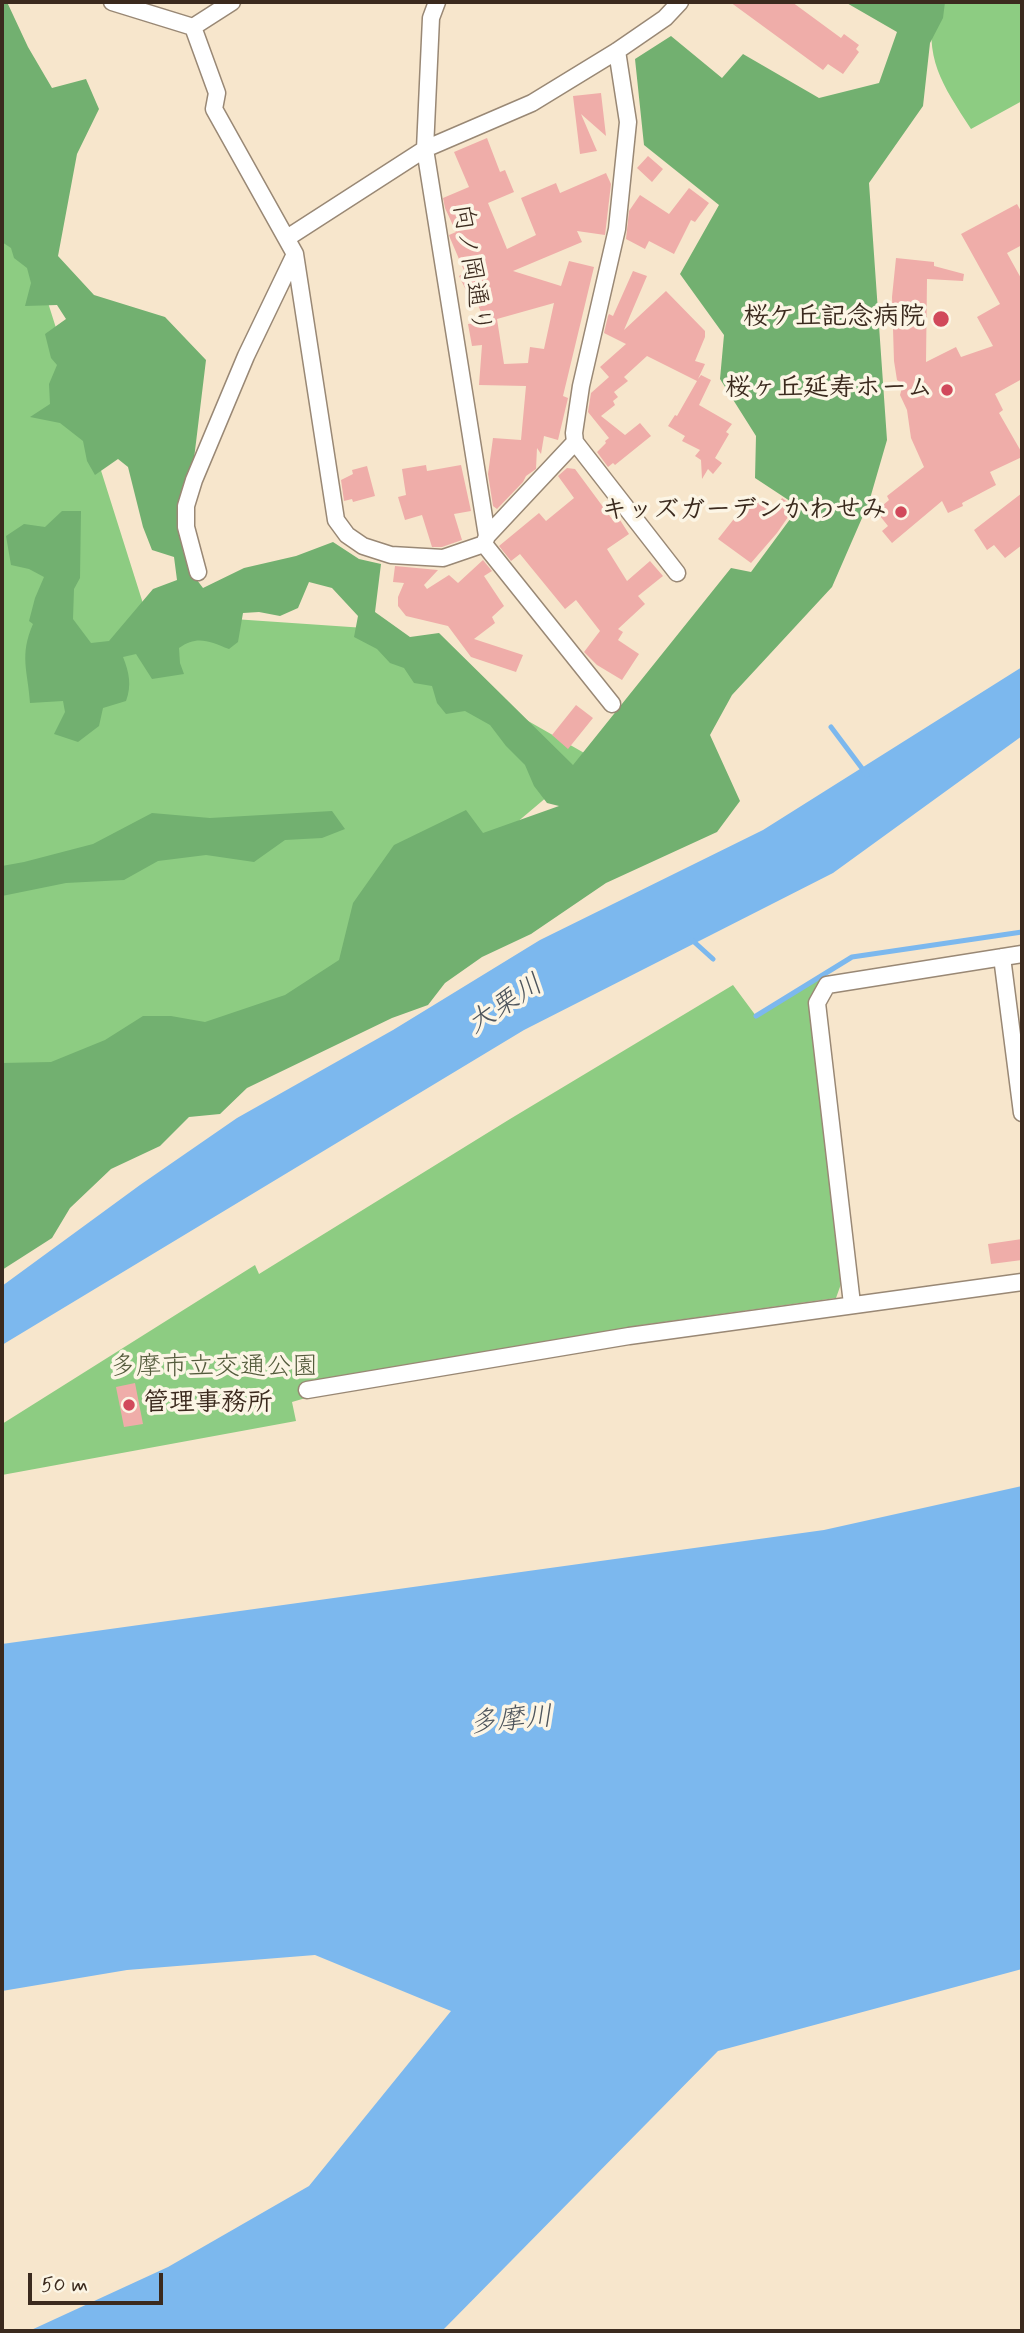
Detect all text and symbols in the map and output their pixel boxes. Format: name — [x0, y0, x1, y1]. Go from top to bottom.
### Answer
street label: 向ノ岡通り — [444, 202, 496, 336]
place label: 桜ケ丘記念病院 — [743, 303, 925, 335]
marker: 桜ケ丘記念病院 — [931, 309, 951, 329]
place label: 桜ヶ丘延寿ホーム — [725, 374, 933, 406]
marker: 桜ヶ丘延寿ホーム — [939, 382, 955, 398]
place label: キッズガーデンかわせみ — [601, 496, 887, 528]
marker: キッズガーデンかわせみ — [893, 504, 909, 520]
water label: 大栗川 — [462, 969, 550, 1043]
park label: 多摩市立交通公園 — [110, 1353, 318, 1385]
place label: 管理事務所 — [143, 1389, 273, 1421]
marker: 管理事務所 — [121, 1397, 137, 1413]
water label: 多摩川 — [468, 1702, 554, 1742]
scale bar — [32, 2260, 166, 2304]
text: 50 m — [41, 2271, 88, 2299]

